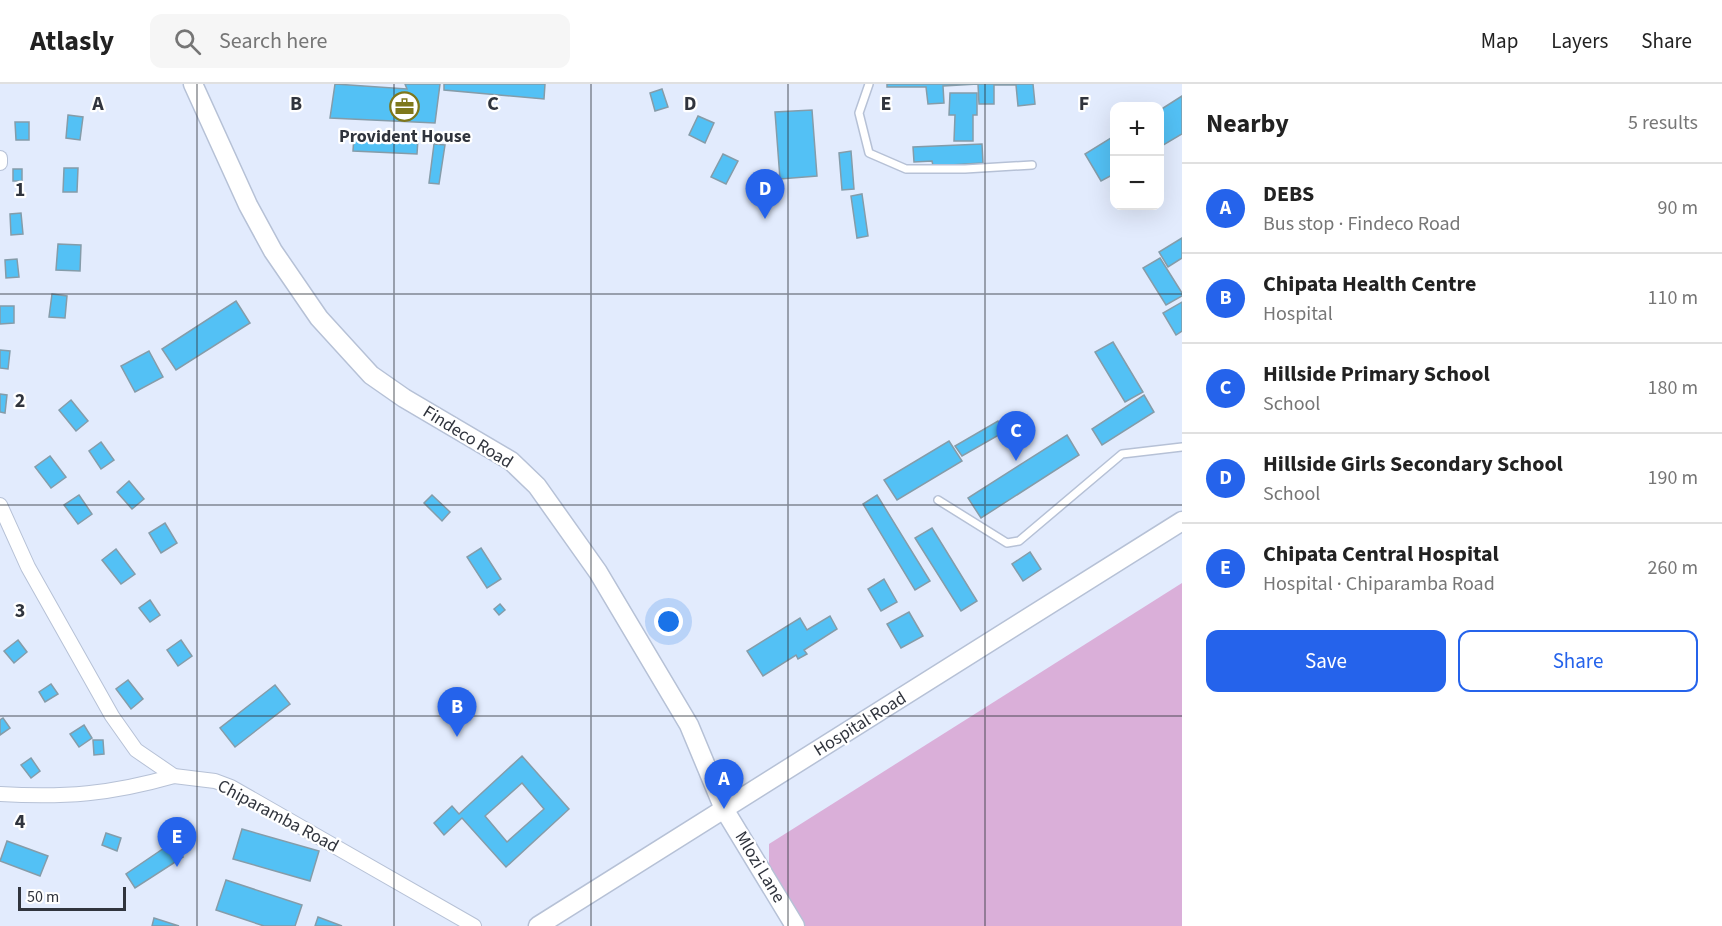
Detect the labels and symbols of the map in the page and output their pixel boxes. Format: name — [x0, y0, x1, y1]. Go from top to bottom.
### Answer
text: A — [91, 90, 104, 118]
text: B — [290, 90, 302, 118]
text: C — [487, 90, 499, 118]
text: D — [684, 90, 696, 118]
text: E — [881, 90, 891, 118]
text: F — [1079, 90, 1089, 118]
office icon: Provident House — [389, 91, 421, 123]
place label: Provident House — [339, 124, 471, 149]
pin: D — [746, 170, 784, 219]
text: 1 — [15, 176, 25, 204]
text: 2 — [15, 387, 25, 415]
street label: Findeco Road — [418, 399, 518, 475]
pin: C — [996, 412, 1036, 461]
text: 3 — [15, 597, 25, 625]
your location — [654, 607, 683, 636]
street label: Hospital Road — [809, 686, 911, 762]
pin: B — [438, 688, 476, 737]
pin: A — [704, 760, 744, 809]
street label: Chiparamba Road — [213, 773, 343, 859]
text: 4 — [15, 808, 26, 836]
pin: E — [158, 818, 196, 867]
street label: Mlozi Lane — [729, 826, 791, 908]
scale bar — [18, 884, 126, 912]

